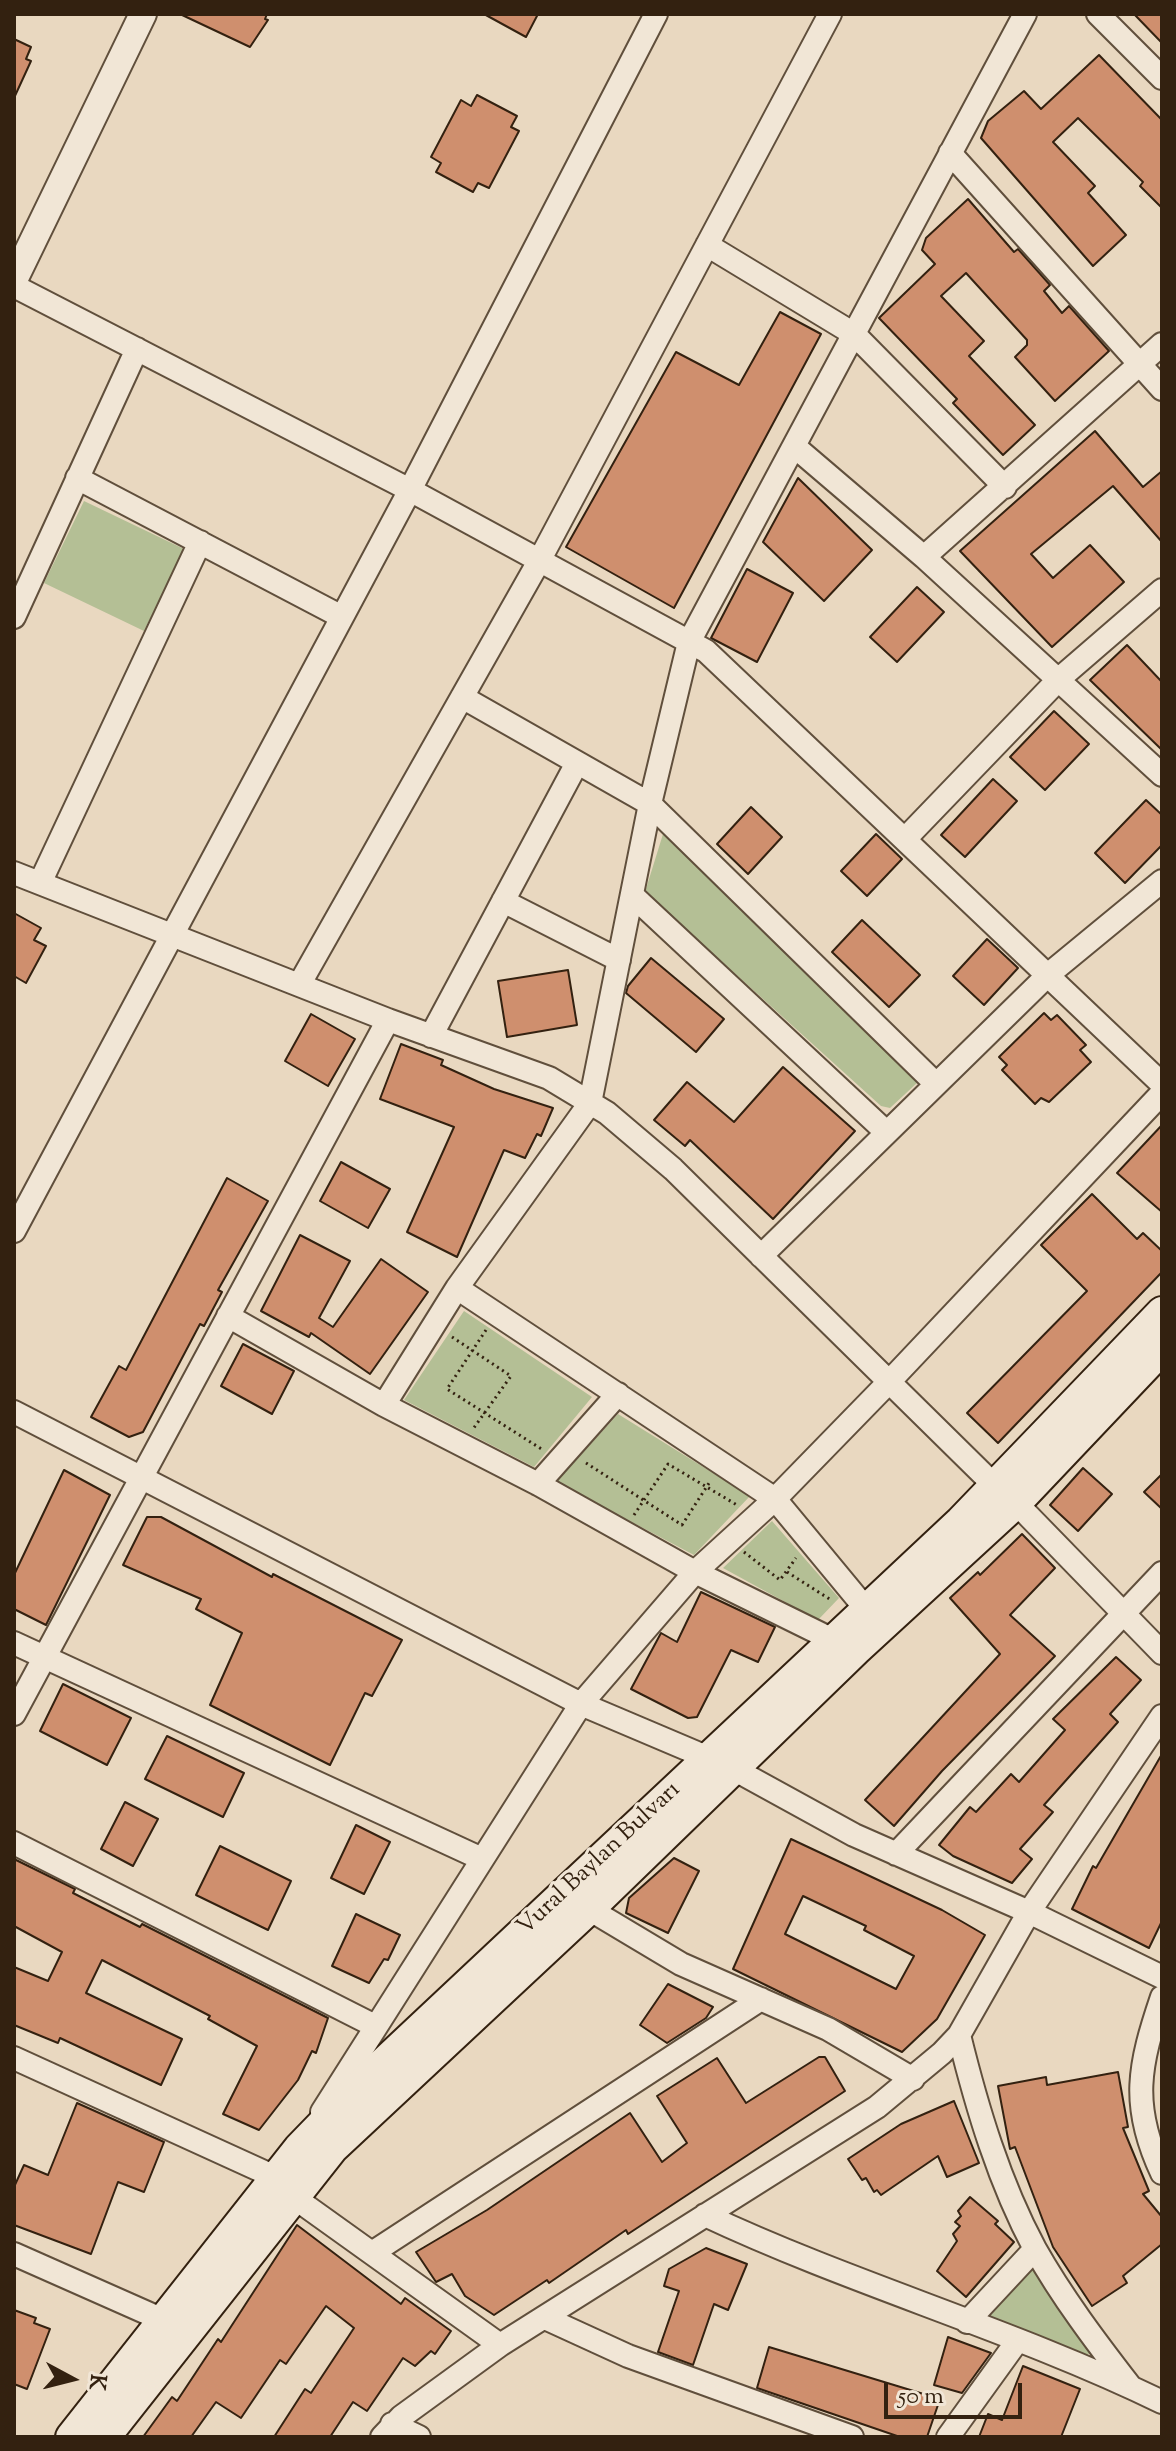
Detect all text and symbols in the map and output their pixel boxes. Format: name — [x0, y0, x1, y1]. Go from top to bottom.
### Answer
street label: Vural Baylan Bulvarı — [512, 1777, 688, 1943]
north arrow — [32, 2339, 112, 2419]
scale bar — [888, 2367, 1026, 2417]
text: K — [79, 2372, 113, 2392]
text: 50 m — [898, 2380, 944, 2414]

